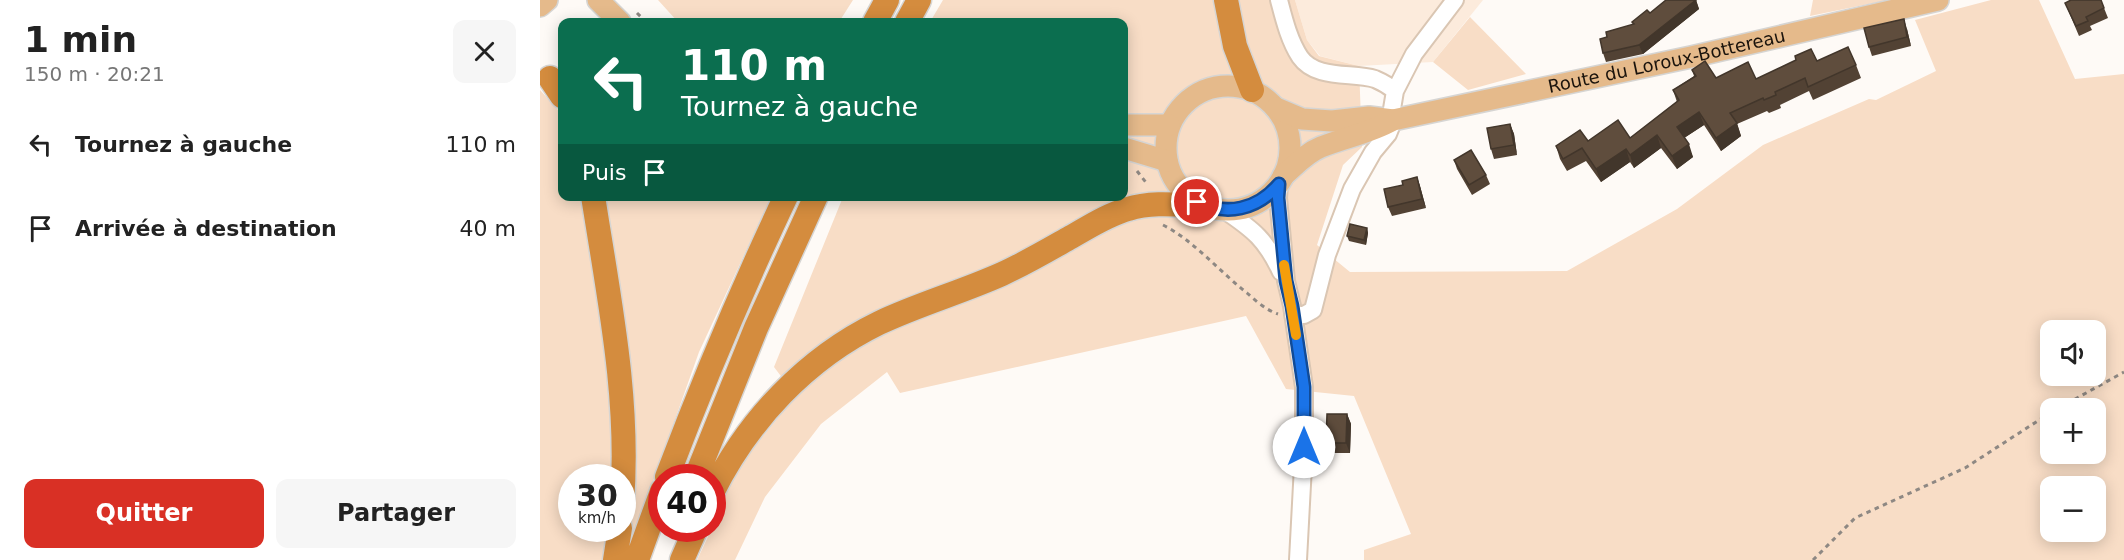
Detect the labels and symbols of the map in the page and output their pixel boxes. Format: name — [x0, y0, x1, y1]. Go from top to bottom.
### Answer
street label: Route du Loroux-Bottereau — [1546, 25, 1787, 97]
pin — [1171, 176, 1222, 227]
position arrow — [1272, 415, 1336, 479]
speed limit sign: 40 — [648, 464, 726, 542]

